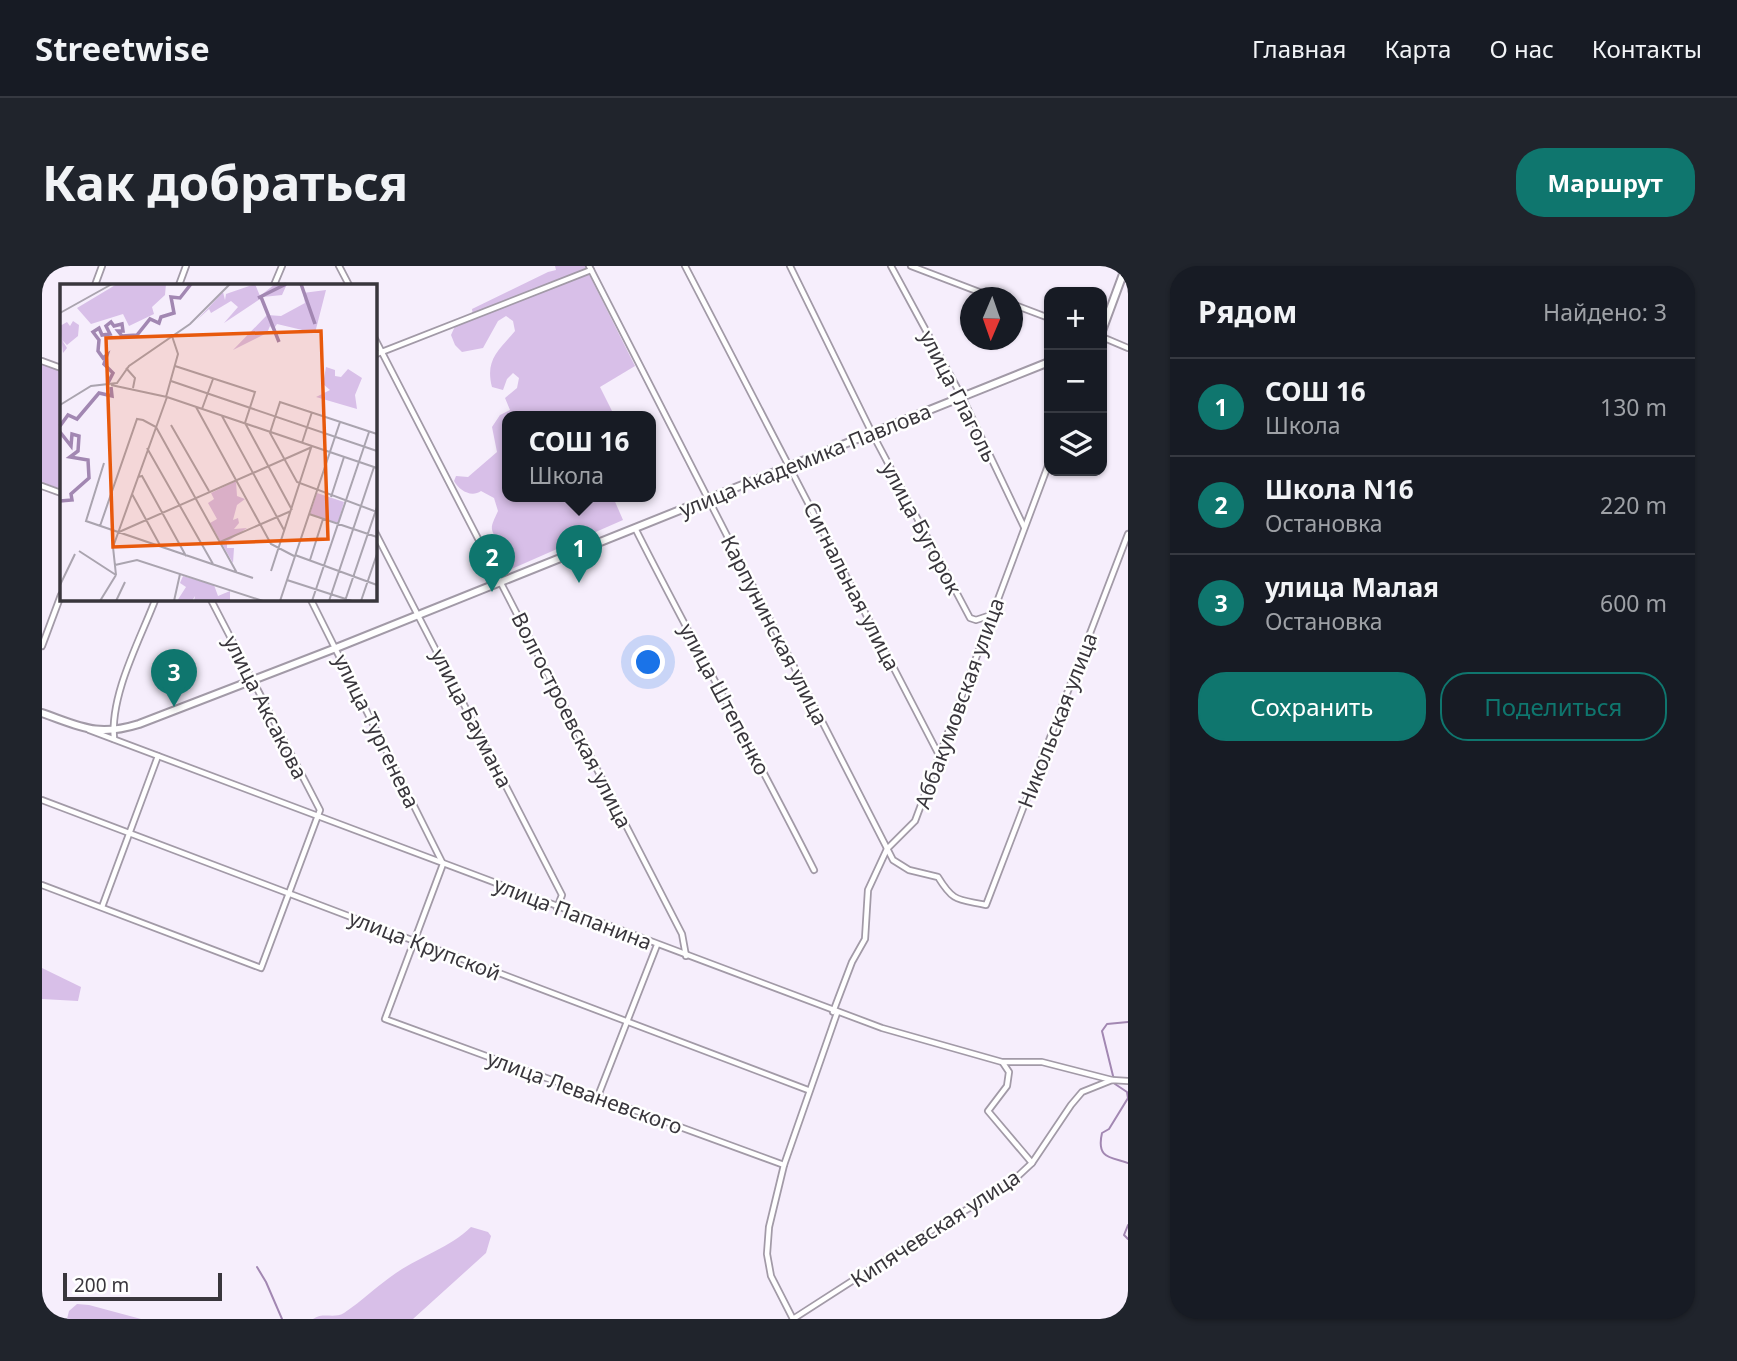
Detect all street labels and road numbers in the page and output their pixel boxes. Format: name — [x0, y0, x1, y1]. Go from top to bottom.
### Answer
street label: улица Глаголь — [914, 325, 1004, 467]
street label: улица Академика Павлова — [675, 397, 935, 523]
street label: улица Бугорок — [875, 457, 969, 599]
street label: Сигнальная улица — [797, 497, 907, 675]
street label: Карпунинская улица — [715, 530, 835, 730]
street label: Аббакумовская улица — [908, 594, 1010, 812]
street label: Волгостроевская улица — [505, 607, 639, 833]
street label: улица Штепенко — [673, 618, 777, 780]
street label: Никольская улица — [1011, 628, 1103, 812]
street label: улица Аксакова — [218, 630, 314, 784]
street label: улица Баумана — [425, 644, 519, 792]
street label: улица Тургенева — [328, 649, 426, 813]
street label: улица Папанина — [490, 870, 656, 956]
street label: улица Крупской — [345, 903, 505, 987]
street label: улица Леваневского — [483, 1044, 687, 1140]
street label: Кипячевская улица — [845, 1163, 1025, 1293]

